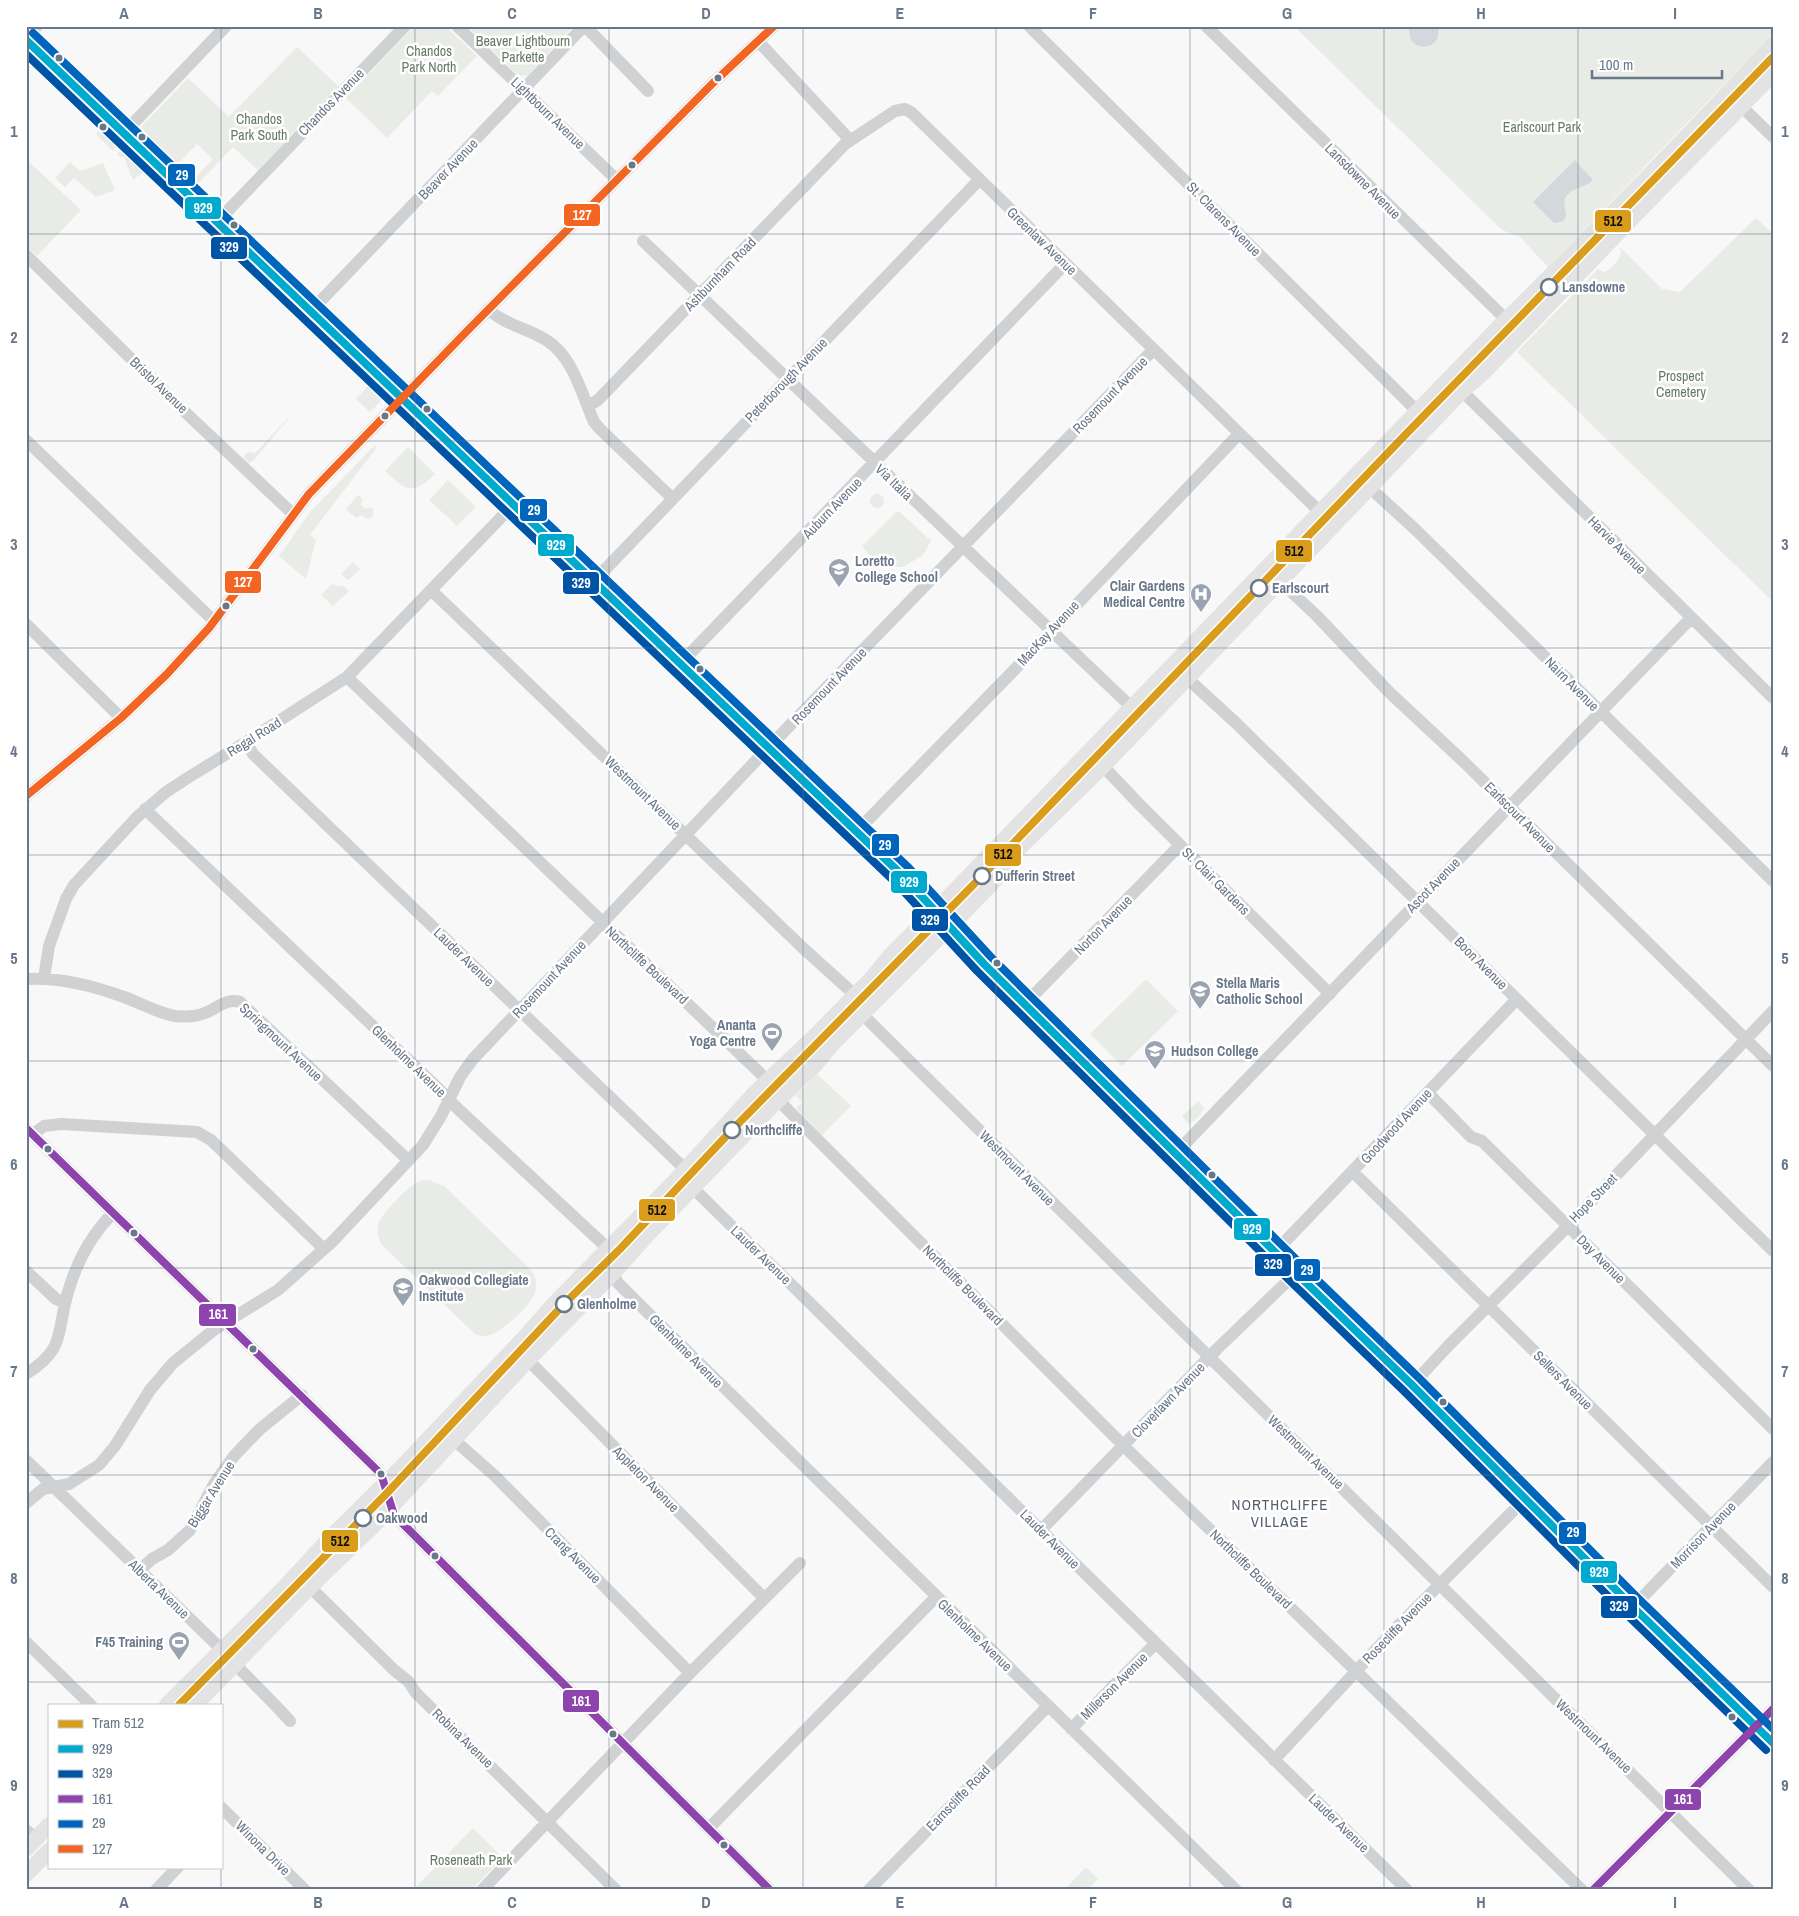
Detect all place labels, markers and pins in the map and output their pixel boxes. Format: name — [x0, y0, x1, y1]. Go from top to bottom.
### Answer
unlabelled marker — [54, 53, 64, 63]
unlabelled marker — [713, 73, 723, 83]
unlabelled marker — [98, 122, 108, 132]
unlabelled marker — [137, 132, 147, 142]
unlabelled marker — [627, 160, 637, 170]
unlabelled marker — [229, 220, 239, 230]
marker: Lansdowne — [1540, 278, 1558, 296]
place label: Lansdowne — [1562, 278, 1625, 296]
unlabelled marker — [422, 404, 432, 414]
unlabelled marker — [380, 411, 390, 421]
place label: Loretto College School — [855, 552, 938, 586]
school or university icon: Loretto College School — [827, 557, 851, 588]
place label: Clair Gardens Medical Centre — [1103, 577, 1185, 611]
marker: Earlscourt — [1250, 579, 1268, 597]
place label: Earlscourt — [1272, 579, 1329, 597]
hospital icon: Clair Gardens Medical Centre — [1189, 582, 1213, 613]
unlabelled marker — [221, 601, 231, 611]
unlabelled marker — [695, 664, 705, 674]
marker: Dufferin Street — [973, 867, 991, 885]
place label: Dufferin Street — [995, 867, 1075, 885]
unlabelled marker — [992, 958, 1002, 968]
place label: Stella Maris Catholic School — [1216, 974, 1303, 1008]
school or university icon: Stella Maris Catholic School — [1188, 979, 1212, 1010]
place label: Ananta Yoga Centre — [689, 1016, 757, 1050]
sports icon: Ananta Yoga Centre — [760, 1021, 784, 1052]
school or university icon: Hudson College — [1143, 1039, 1167, 1070]
place label: Hudson College — [1171, 1042, 1258, 1060]
marker: Northcliffe — [723, 1121, 741, 1139]
place label: Northcliffe — [745, 1121, 802, 1139]
unlabelled marker — [43, 1144, 53, 1154]
unlabelled marker — [1207, 1170, 1217, 1180]
unlabelled marker — [129, 1228, 139, 1238]
place label: Oakwood Collegiate Institute — [419, 1271, 529, 1305]
school or university icon: Oakwood Collegiate Institute — [391, 1276, 415, 1307]
marker: Glenholme — [555, 1295, 573, 1313]
place label: Glenholme — [577, 1295, 636, 1313]
unlabelled marker — [248, 1344, 258, 1354]
unlabelled marker — [1438, 1397, 1448, 1407]
unlabelled marker — [376, 1469, 386, 1479]
marker: Oakwood — [354, 1509, 372, 1527]
place label: Oakwood — [376, 1509, 428, 1527]
unlabelled marker — [430, 1551, 440, 1561]
sports icon: F45 Training — [167, 1630, 191, 1661]
place label: F45 Training — [95, 1633, 163, 1651]
unlabelled marker — [1727, 1712, 1737, 1722]
unlabelled marker — [608, 1729, 618, 1739]
unlabelled marker — [719, 1840, 729, 1850]

